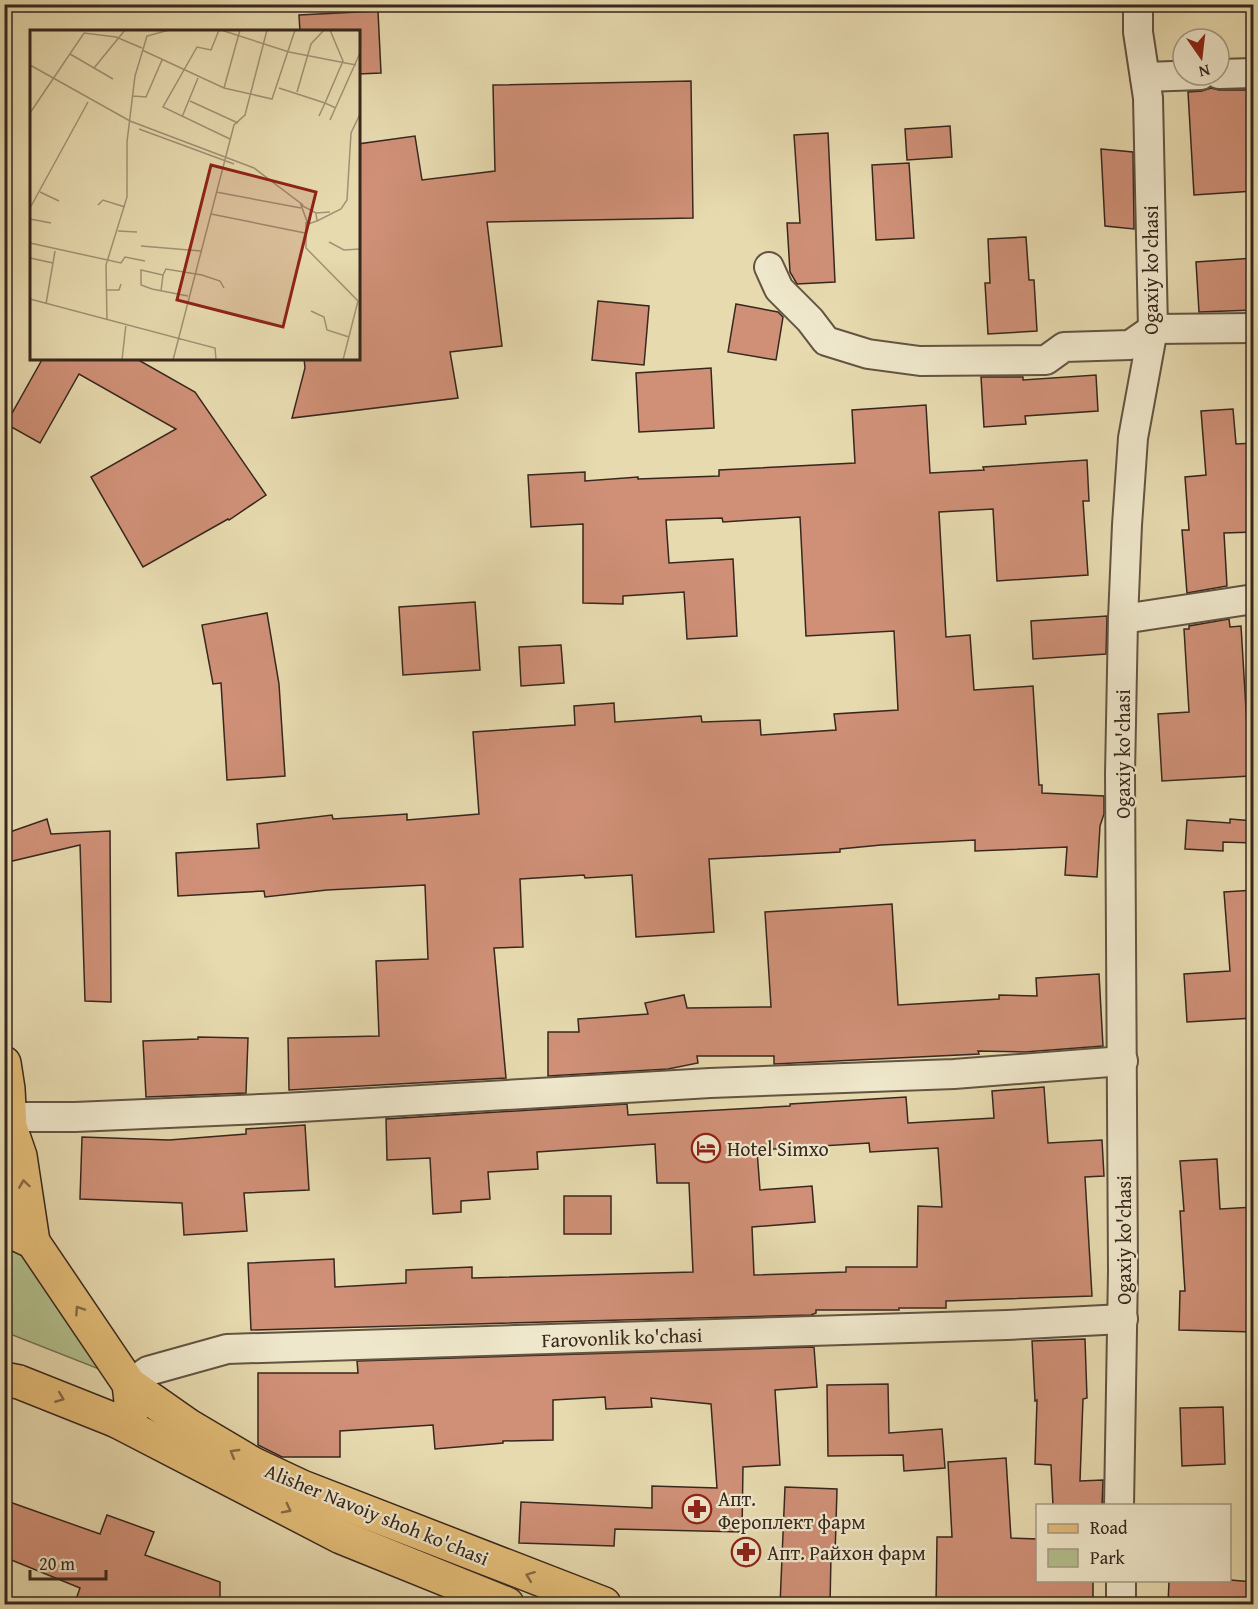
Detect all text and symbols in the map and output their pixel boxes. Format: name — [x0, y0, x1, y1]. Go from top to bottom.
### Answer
north arrow — [1171, 27, 1231, 87]
inset map — [30, 30, 360, 360]
text: N — [1196, 59, 1213, 85]
street label: Ogaxiy ko'chasi — [1136, 205, 1165, 335]
street label: Ogaxiy ko'chasi — [1108, 689, 1137, 819]
hotel icon: Hotel Simxo — [690, 1132, 722, 1164]
place label: Hotel Simxo — [727, 1134, 829, 1163]
street label: Ogaxiy ko'chasi — [1109, 1175, 1138, 1305]
one-way arrow — [19, 1179, 31, 1188]
one-way arrow — [75, 1306, 86, 1317]
street label: Farovonlik ko'chasi — [541, 1320, 703, 1354]
one-way arrow — [53, 1391, 64, 1403]
one-way arrow — [230, 1448, 240, 1460]
street label: Alisher Navoiy shoh ko'chasi — [261, 1456, 494, 1572]
place label: Апт. Фероплект фарм — [718, 1484, 866, 1536]
pharmacy icon: Апт. Фероплект фарм — [681, 1493, 713, 1525]
one-way arrow — [281, 1502, 292, 1513]
legend — [1036, 1504, 1231, 1582]
text: Road — [1090, 1514, 1128, 1541]
pharmacy icon: Апт. Райхон фарм — [730, 1536, 762, 1568]
place label: Апт. Райхон фарм — [767, 1538, 926, 1567]
scale bar — [30, 1543, 106, 1581]
text: Park — [1090, 1544, 1126, 1571]
text: 20 m — [39, 1550, 75, 1577]
one-way arrow — [525, 1571, 536, 1583]

